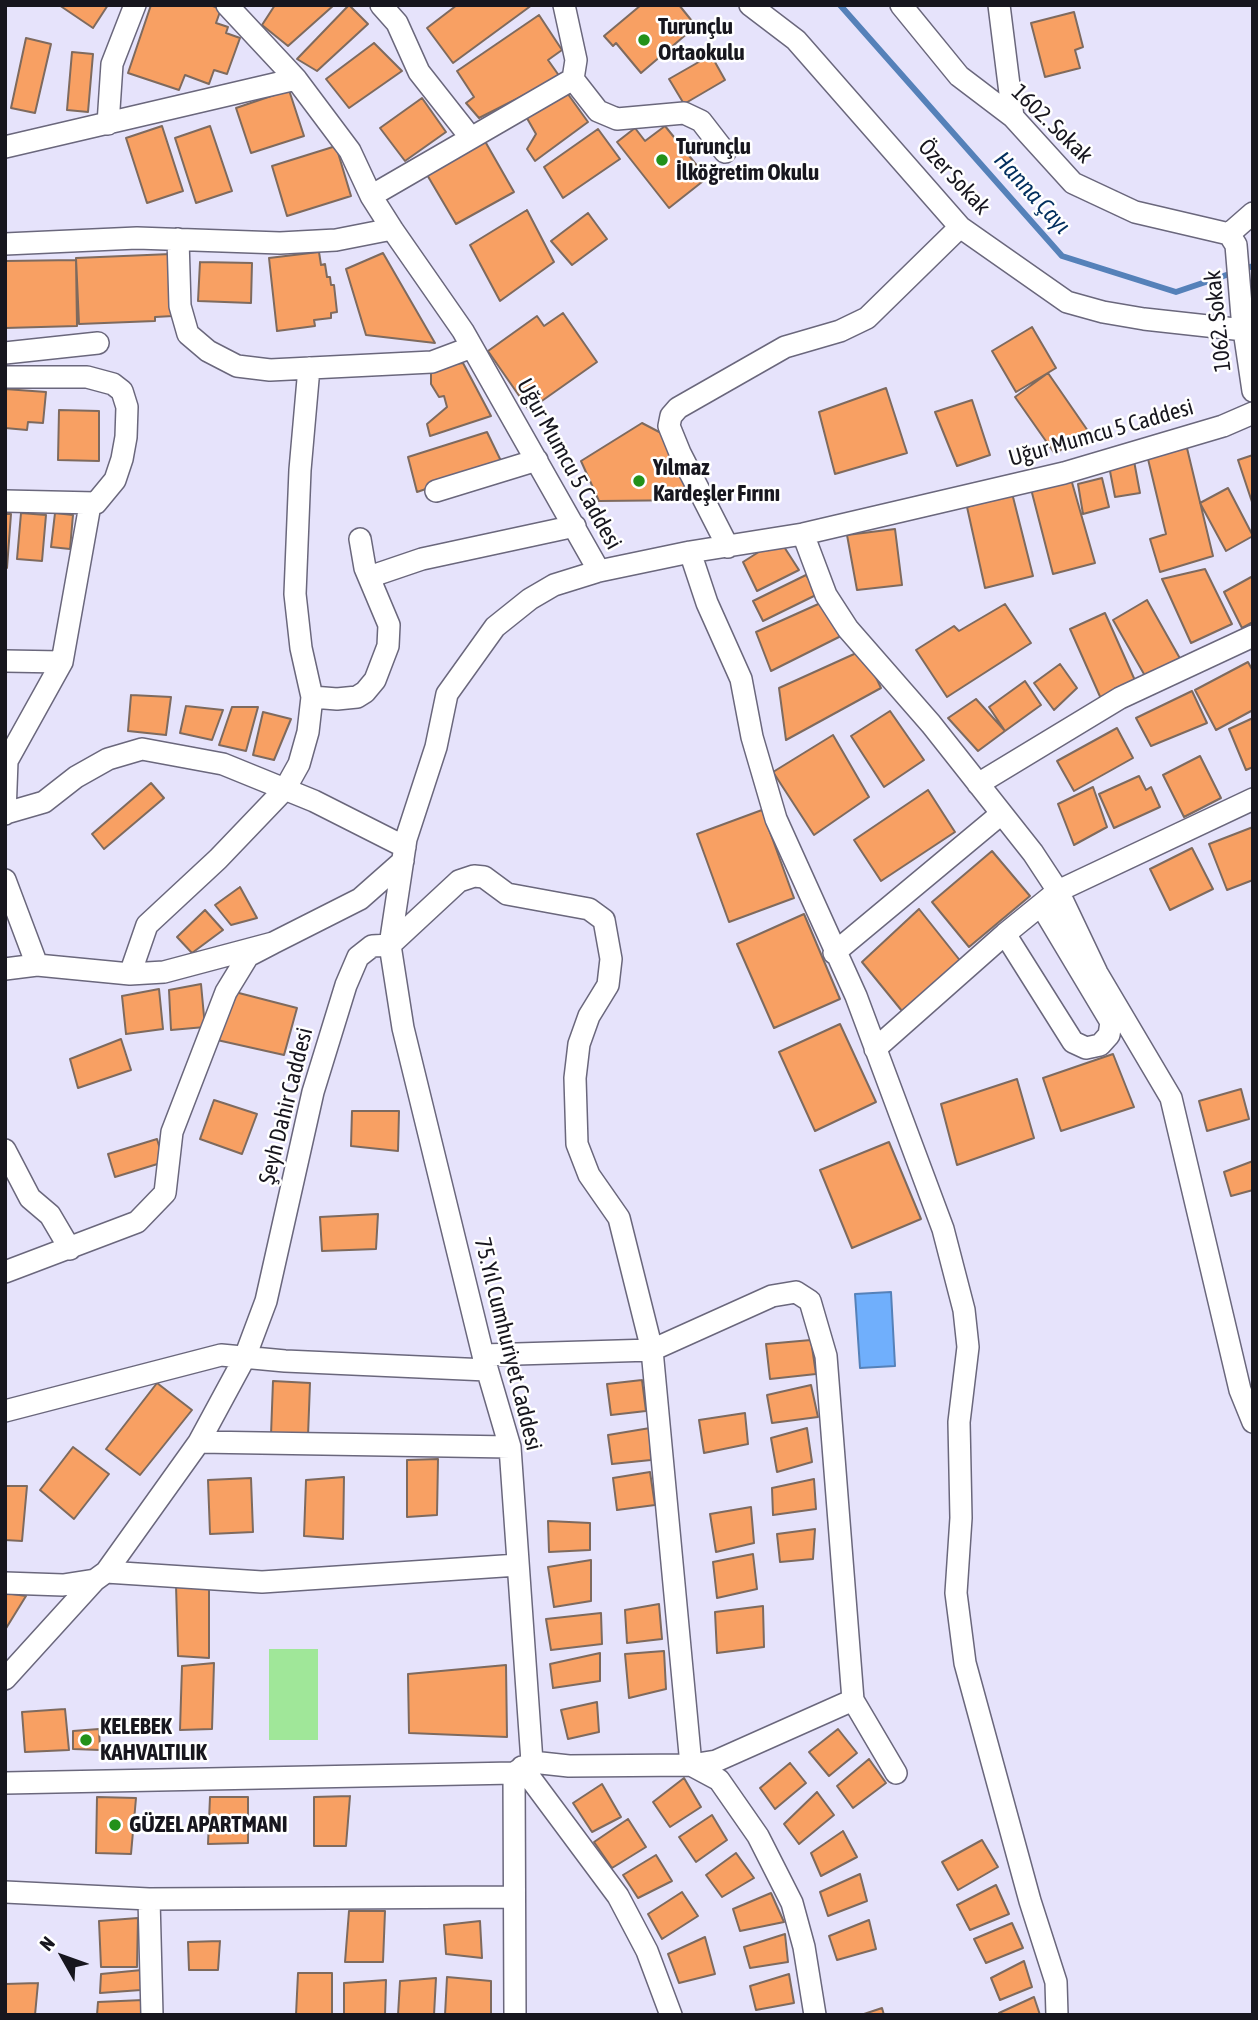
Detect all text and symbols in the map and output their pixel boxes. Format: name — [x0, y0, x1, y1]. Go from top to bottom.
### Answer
place label: Turunçlu Ortaokulu — [658, 13, 745, 67]
marker: Turunçlu Ortaokulu — [636, 32, 652, 48]
street label: 1602. Sokak — [1006, 79, 1098, 169]
place label: Turunçlu İlköğretim Okulu — [676, 133, 819, 187]
street label: Özer Sokak — [912, 133, 996, 221]
water label: Hanna Çayı — [988, 146, 1076, 240]
marker: Turunçlu İlköğretim Okulu — [654, 152, 670, 168]
street label: 1062. Sokak — [1199, 269, 1237, 373]
street label: Uğur Mumcu 5 Caddesi — [511, 374, 627, 554]
street label: Uğur Mumcu 5 Caddesi — [1005, 393, 1197, 473]
place label: Yılmaz Kardeşler Fırını — [653, 454, 780, 508]
marker: Yılmaz Kardeşler Fırını — [631, 473, 647, 489]
street label: Şeyh Dahir Caddesi — [253, 1025, 319, 1187]
street label: 75.Yıl Cumhuriyet Caddesi — [468, 1235, 548, 1453]
place label: KELEBEK KAHVALTILIK — [100, 1713, 207, 1767]
marker: KELEBEK KAHVALTILIK — [78, 1732, 94, 1748]
place label: GÜZEL APARTMANI — [129, 1811, 288, 1839]
marker: GÜZEL APARTMANI — [107, 1817, 123, 1833]
north arrow — [28, 1922, 98, 1992]
text: N — [35, 1932, 59, 1955]

